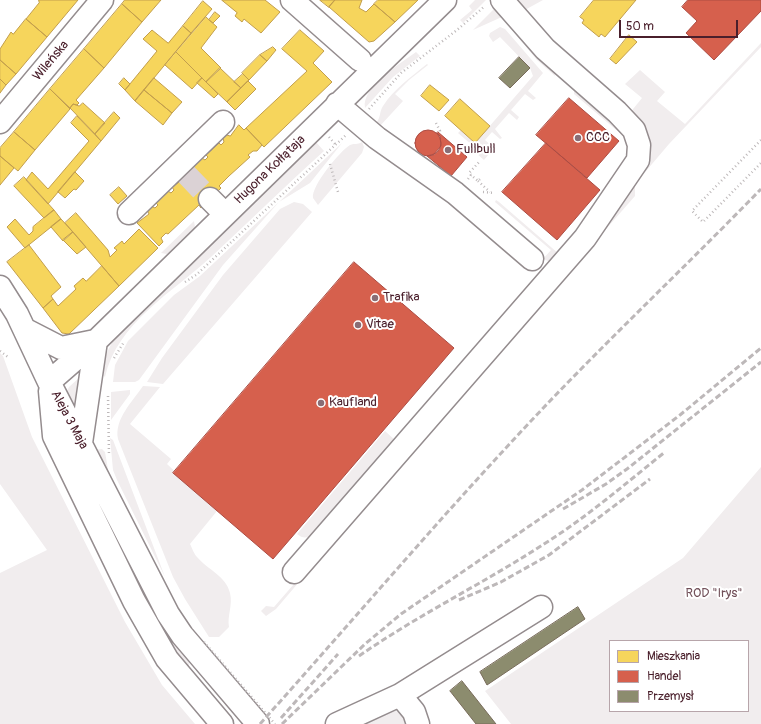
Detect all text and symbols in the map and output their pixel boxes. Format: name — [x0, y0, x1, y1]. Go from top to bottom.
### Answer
scale bar — [621, 12, 740, 38]
text: 50 m — [626, 19, 654, 34]
street label: Wileńska — [30, 38, 72, 84]
place label: CCC — [586, 130, 610, 146]
street label: Hugona Kołłątaja — [231, 132, 309, 208]
marker: CCC — [573, 133, 583, 143]
place label: Fullbull — [456, 142, 496, 158]
marker: Fullbull — [443, 145, 453, 155]
place label: Trafika — [383, 290, 420, 306]
marker: Trafika — [370, 293, 380, 303]
place label: Vitae — [366, 317, 394, 333]
marker: Vitae — [353, 320, 363, 330]
street label: Aleja 3 Maja — [47, 388, 91, 452]
place label: Kaufland — [329, 395, 377, 411]
marker: Kaufland — [316, 398, 326, 408]
park label: ROD "Irys" — [686, 586, 742, 602]
legend — [609, 640, 749, 712]
text: Mieszkania — [647, 649, 700, 664]
text: Handel — [647, 669, 681, 684]
text: Przemysł — [647, 689, 694, 704]

